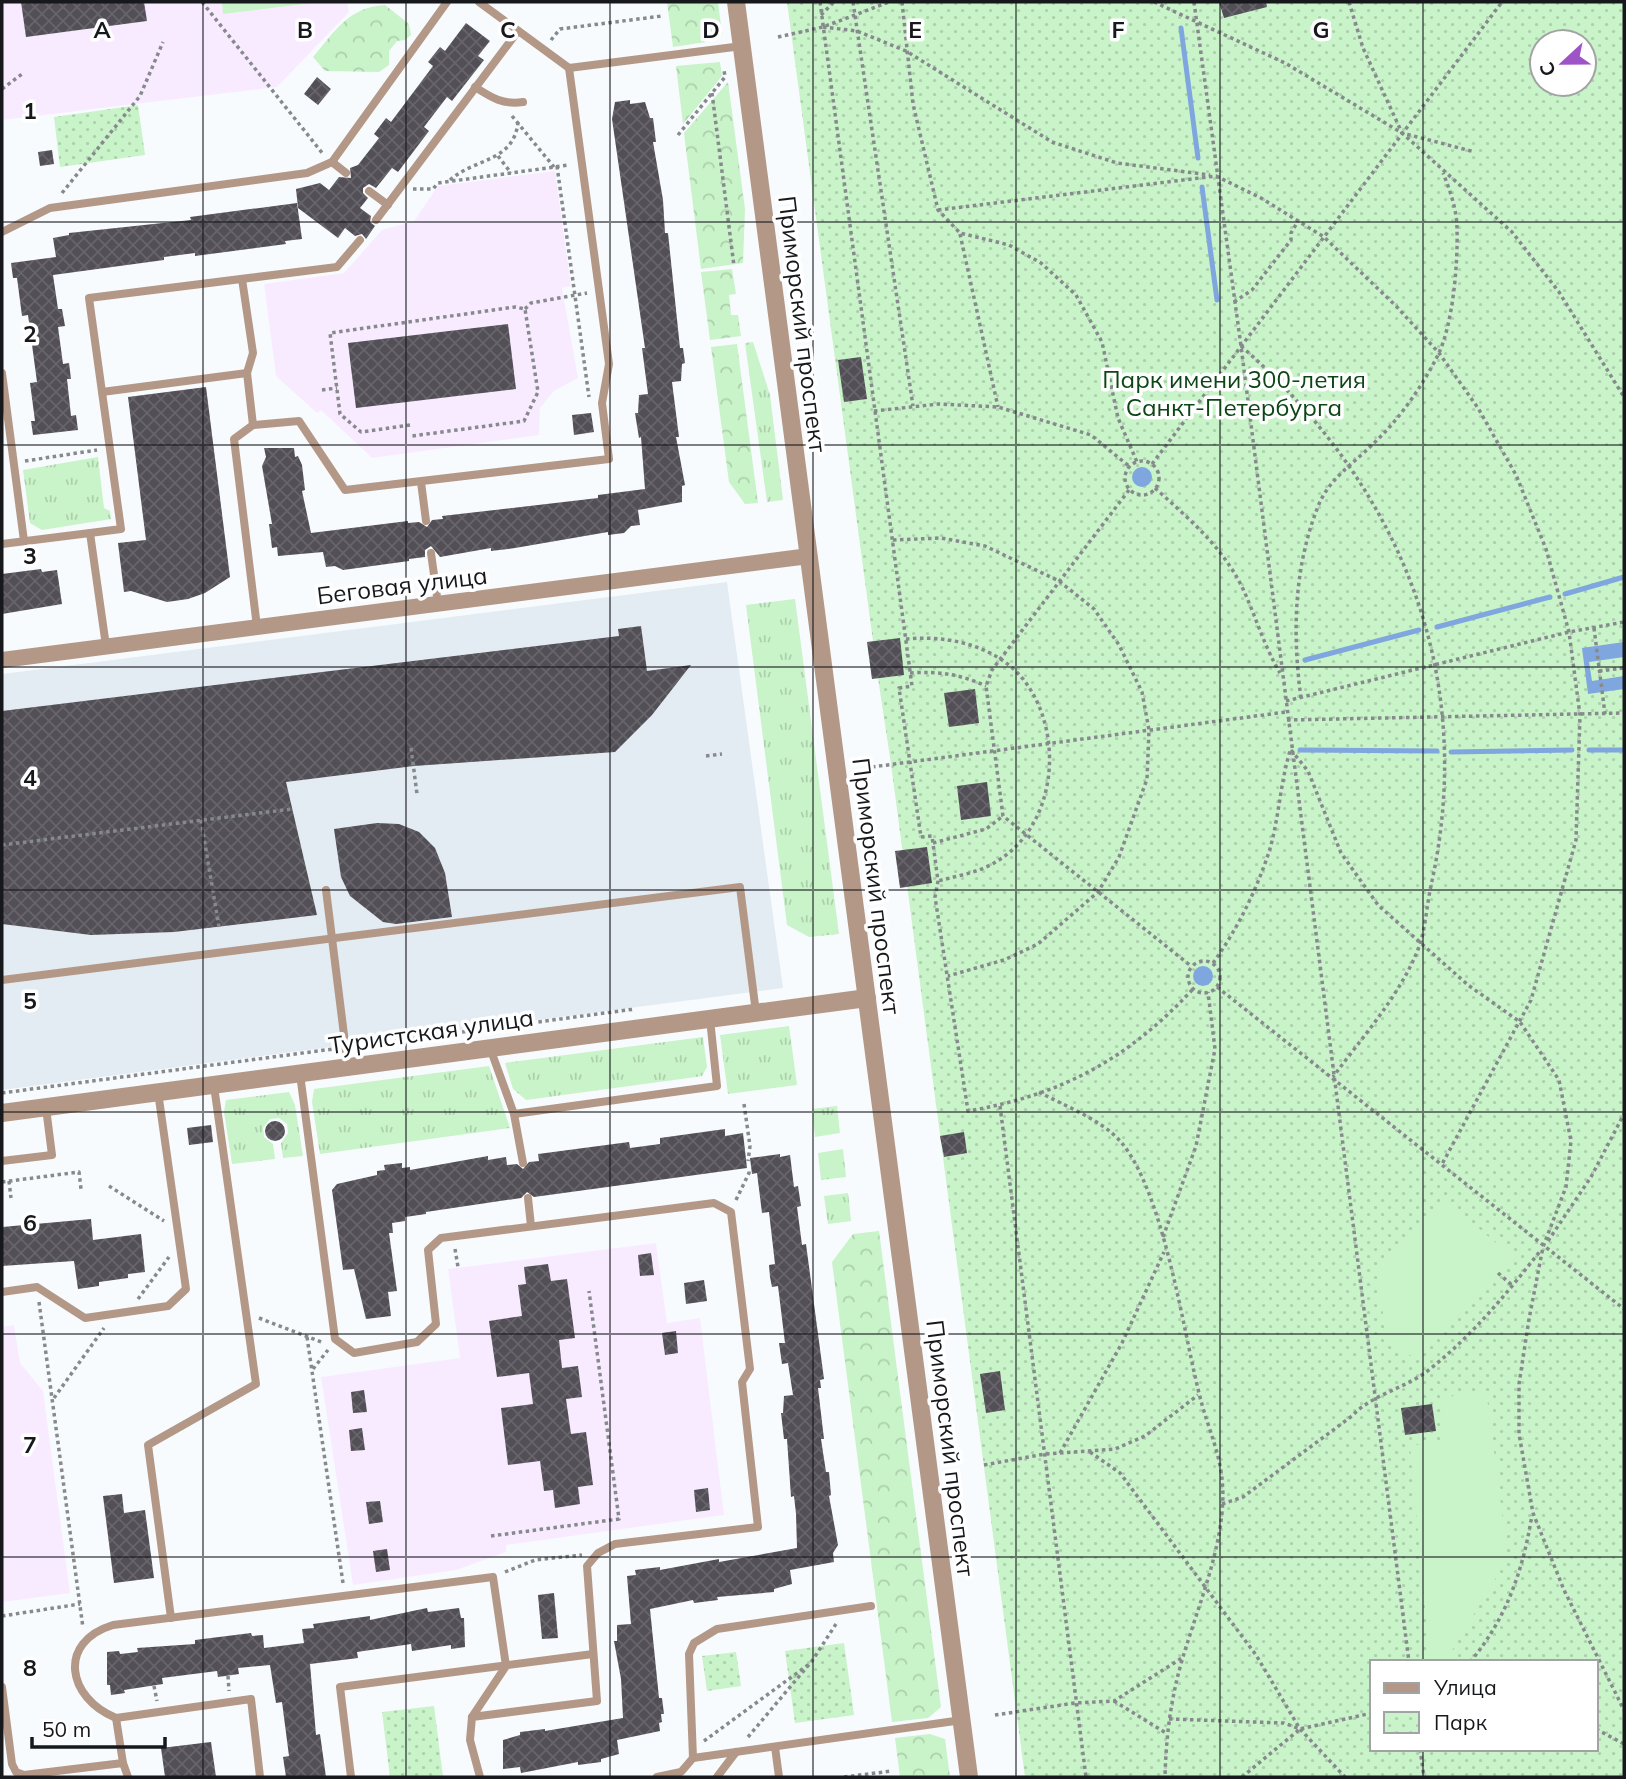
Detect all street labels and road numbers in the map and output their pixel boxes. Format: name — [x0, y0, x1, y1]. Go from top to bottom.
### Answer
street label: Приморский проспект — [772, 194, 834, 454]
street label: Беговая улица — [315, 560, 489, 610]
street label: Приморский проспект — [846, 756, 908, 1016]
street label: Туристская улица — [327, 1002, 535, 1060]
street label: Приморский проспект — [920, 1318, 982, 1578]

